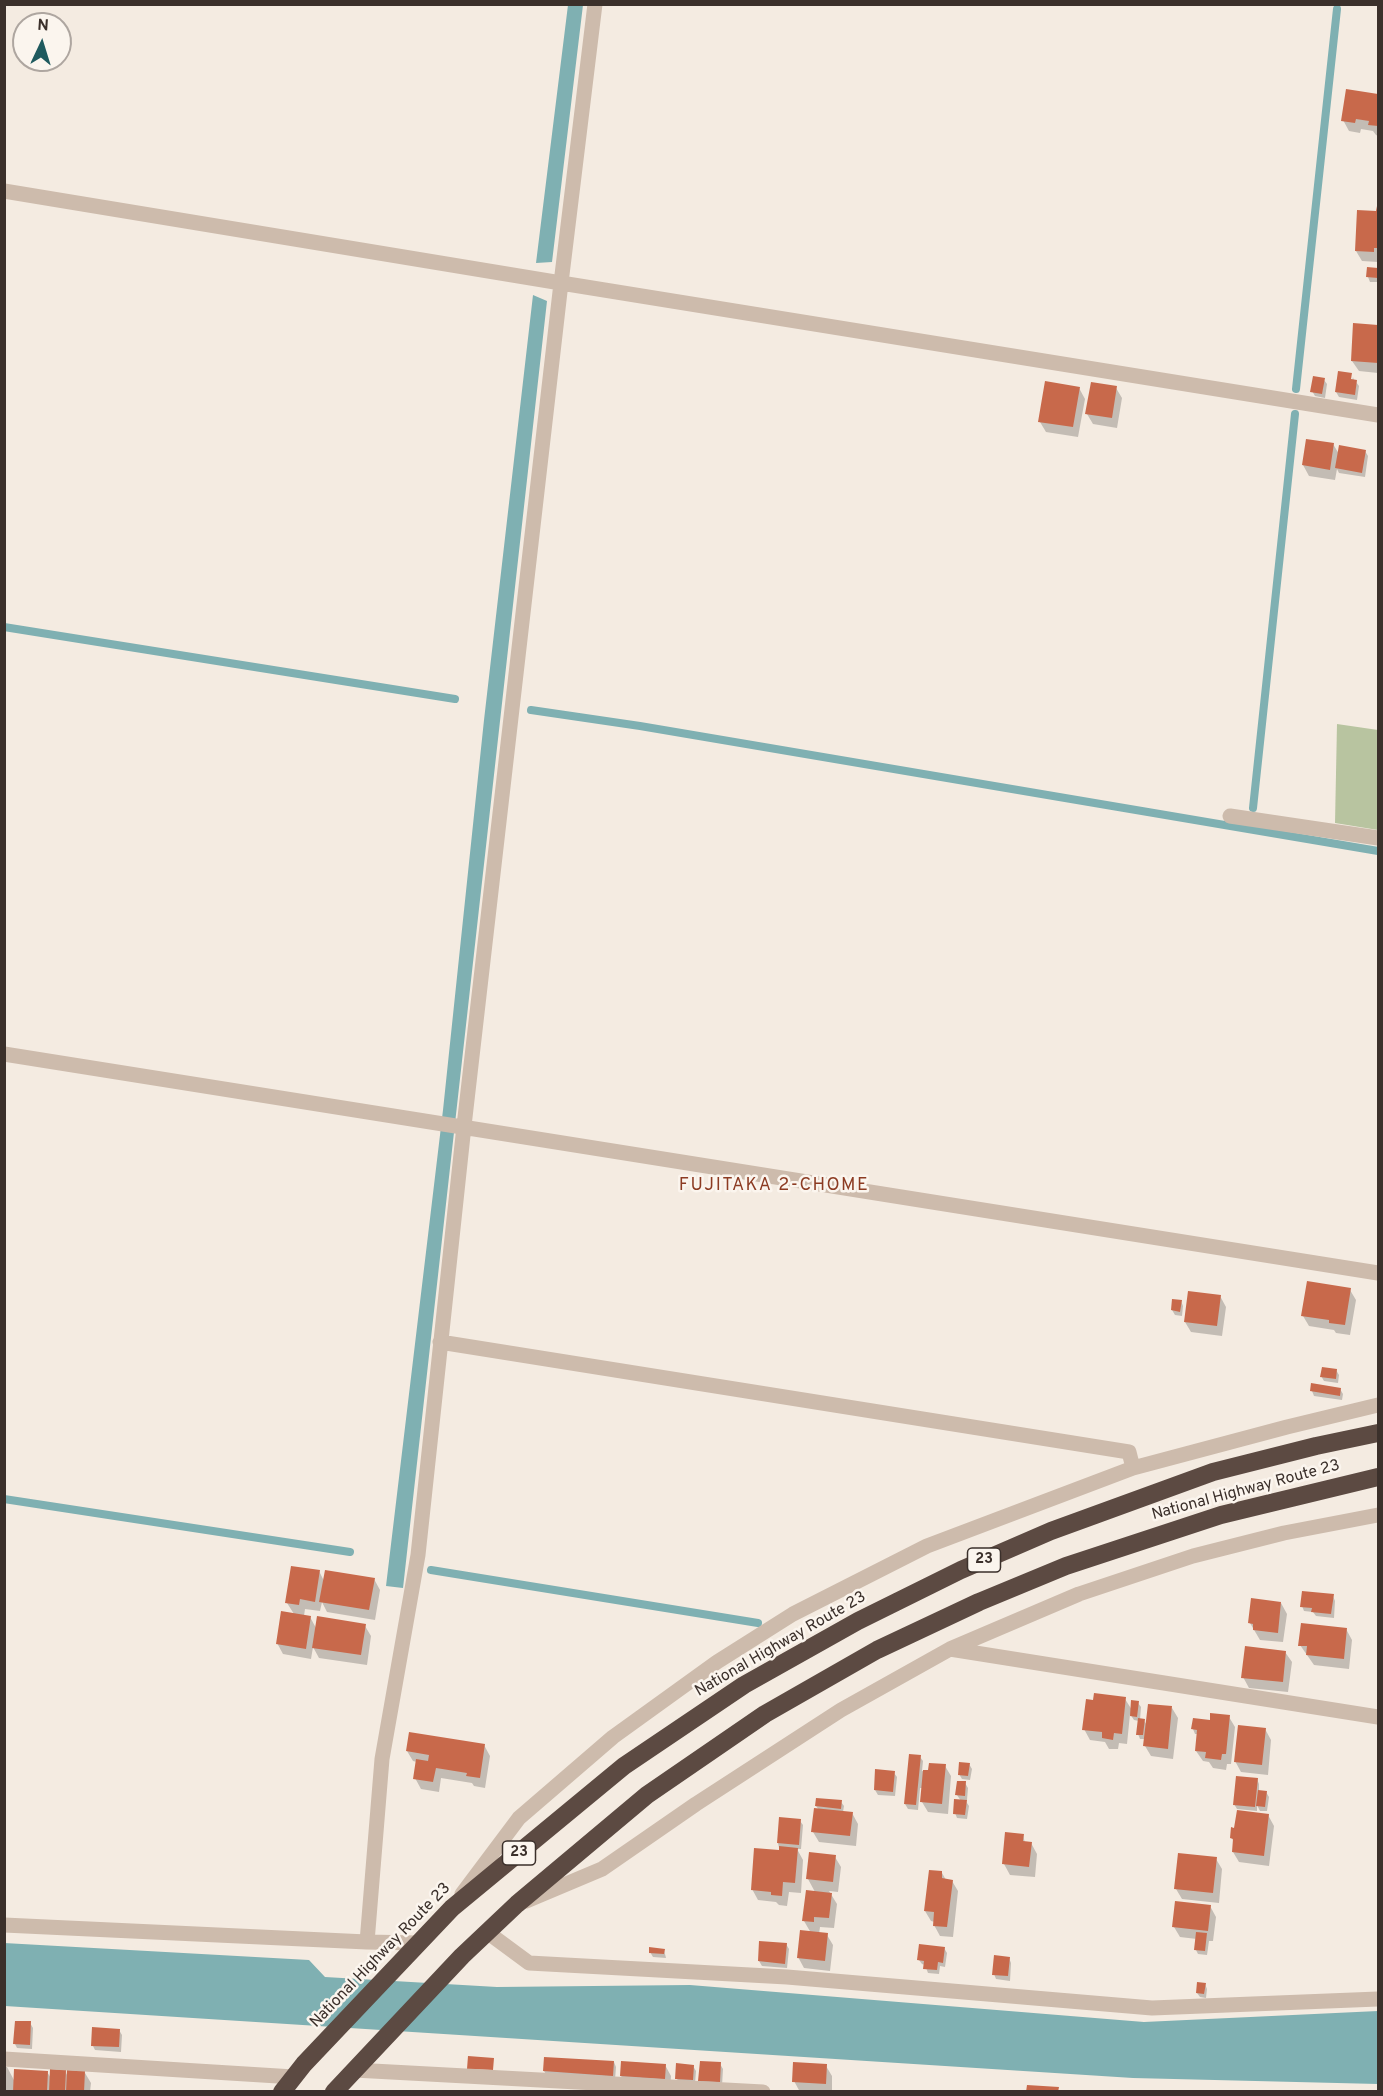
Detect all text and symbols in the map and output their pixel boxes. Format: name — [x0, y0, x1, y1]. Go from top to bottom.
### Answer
north arrow — [12, 12, 72, 72]
text: N — [37, 16, 50, 36]
district label: FUJITAKA 2-CHOME — [679, 1175, 869, 1197]
street label: National Highway Route 23 — [1150, 1457, 1342, 1525]
road number: 23 — [968, 1548, 1000, 1572]
street label: National Highway Route 23 — [692, 1588, 870, 1702]
road number: 23 — [502, 1841, 536, 1865]
street label: National Highway Route 23 — [307, 1880, 455, 2032]

